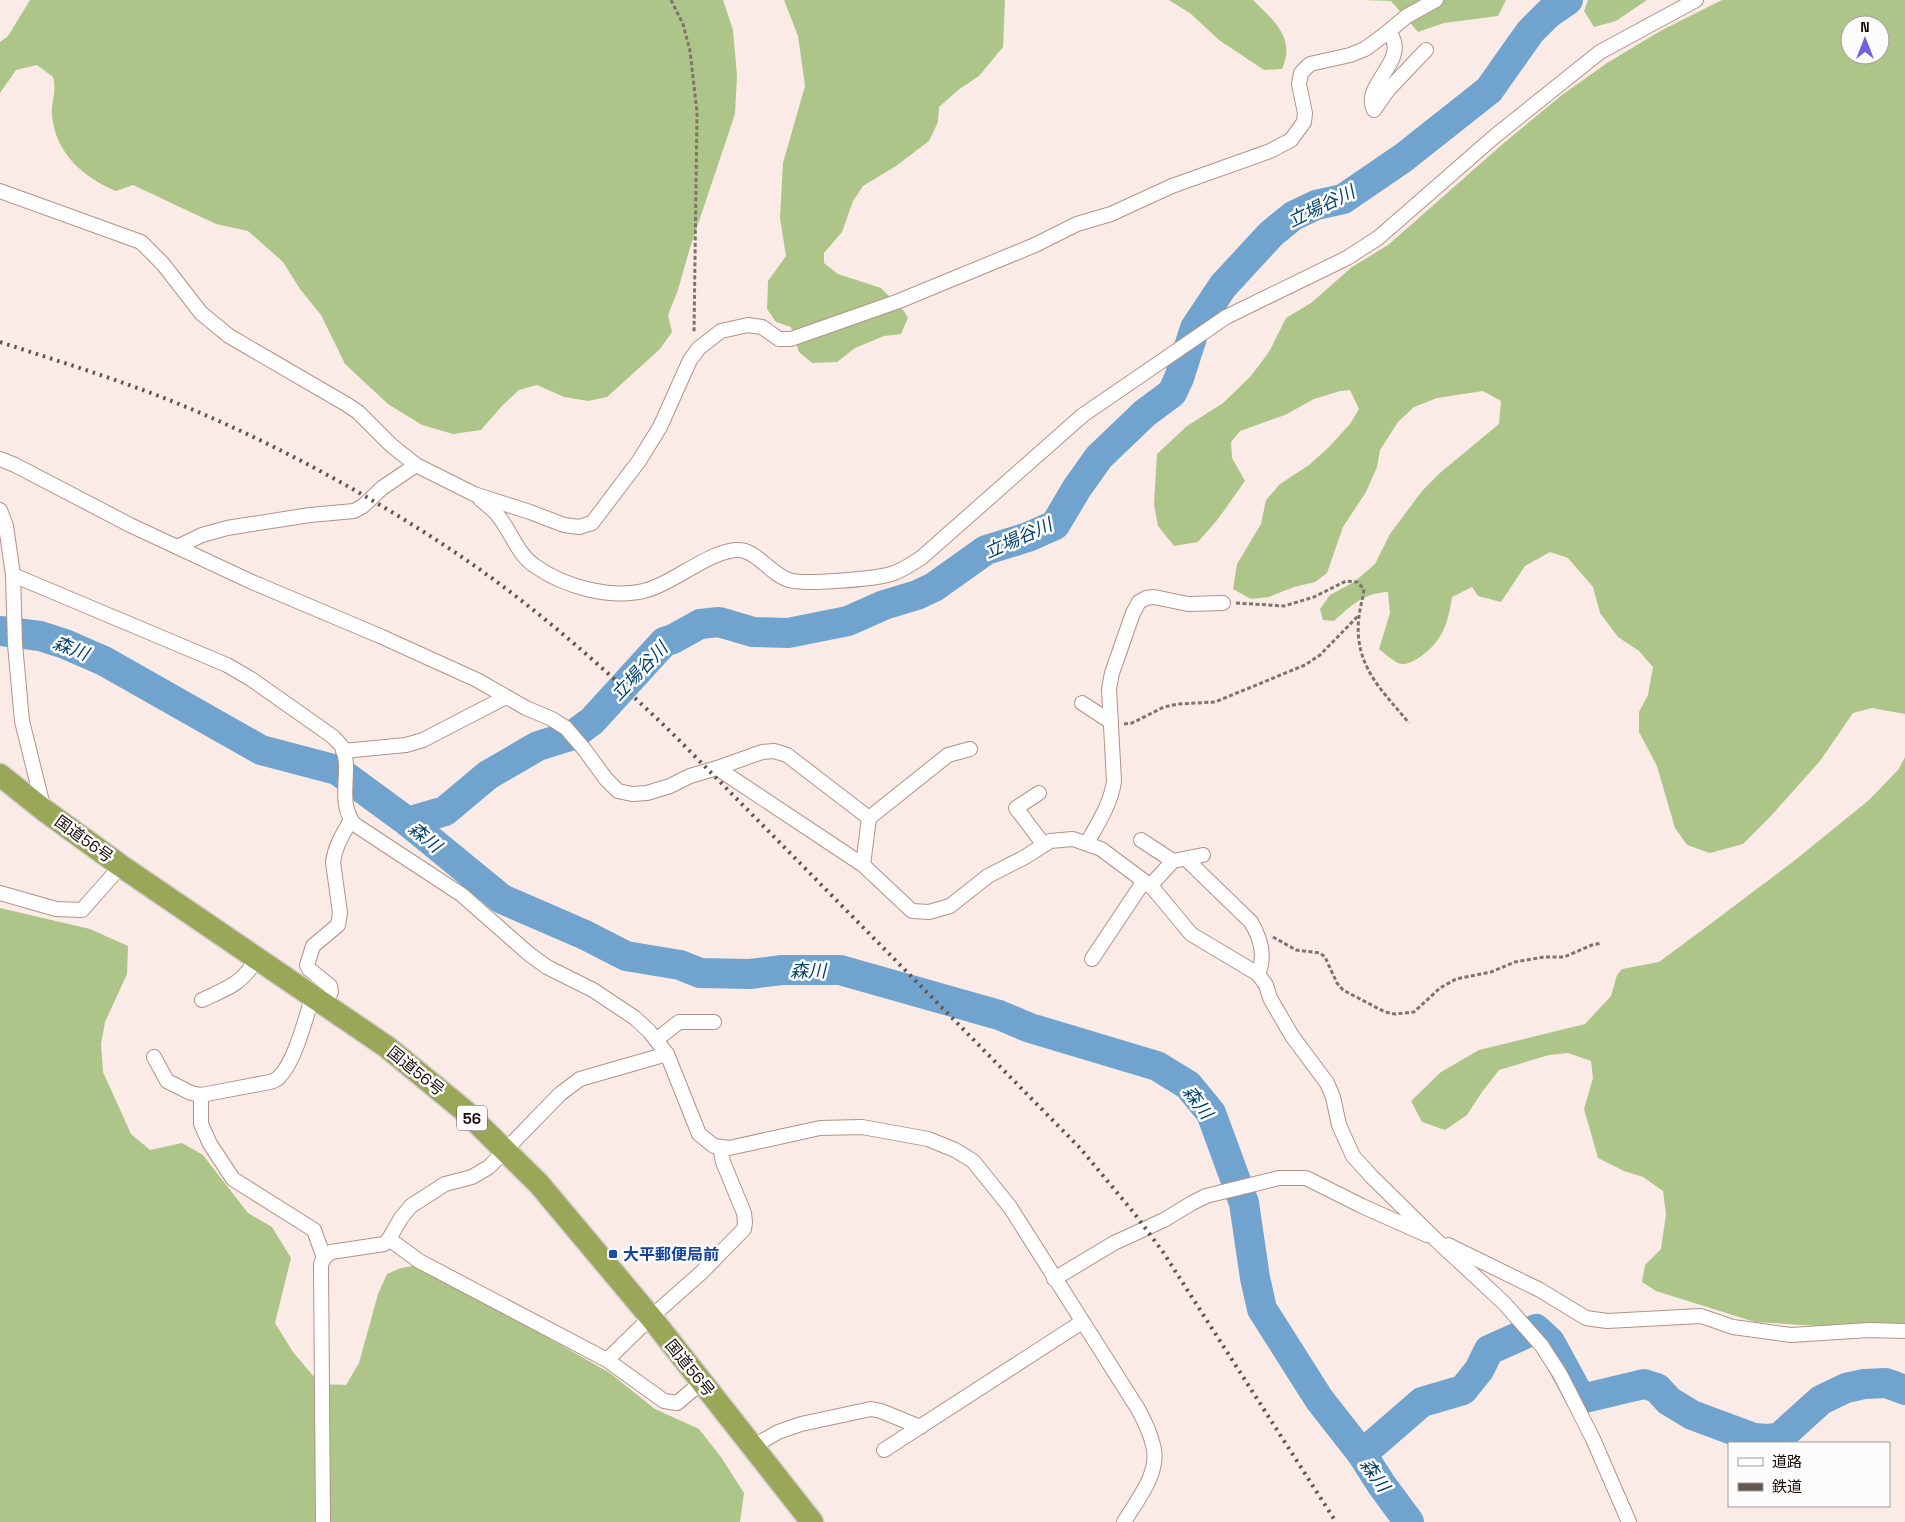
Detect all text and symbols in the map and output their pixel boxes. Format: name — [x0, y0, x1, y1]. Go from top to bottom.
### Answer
north arrow — [1840, 15, 1890, 65]
text: N — [1860, 18, 1870, 36]
water label: 立場谷川 — [1284, 179, 1360, 232]
water label: 立場谷川 — [980, 512, 1057, 563]
water label: 森川 — [50, 631, 94, 666]
water label: 立場谷川 — [606, 636, 674, 705]
street label: 国道56号 — [51, 811, 117, 867]
water label: 森川 — [404, 817, 448, 859]
water label: 森川 — [790, 959, 828, 982]
street label: 国道56号 — [383, 1042, 449, 1100]
water label: 森川 — [1178, 1081, 1219, 1125]
road number: 56 — [457, 1106, 487, 1130]
place label: 大平郵便局前 — [623, 1244, 719, 1265]
marker: 大平郵便局前 — [607, 1248, 619, 1260]
street label: 国道56号 — [661, 1335, 719, 1401]
legend — [1728, 1442, 1890, 1507]
text: 道路 — [1772, 1452, 1802, 1471]
water label: 森川 — [1355, 1454, 1396, 1498]
text: 鉄道 — [1772, 1477, 1802, 1496]

